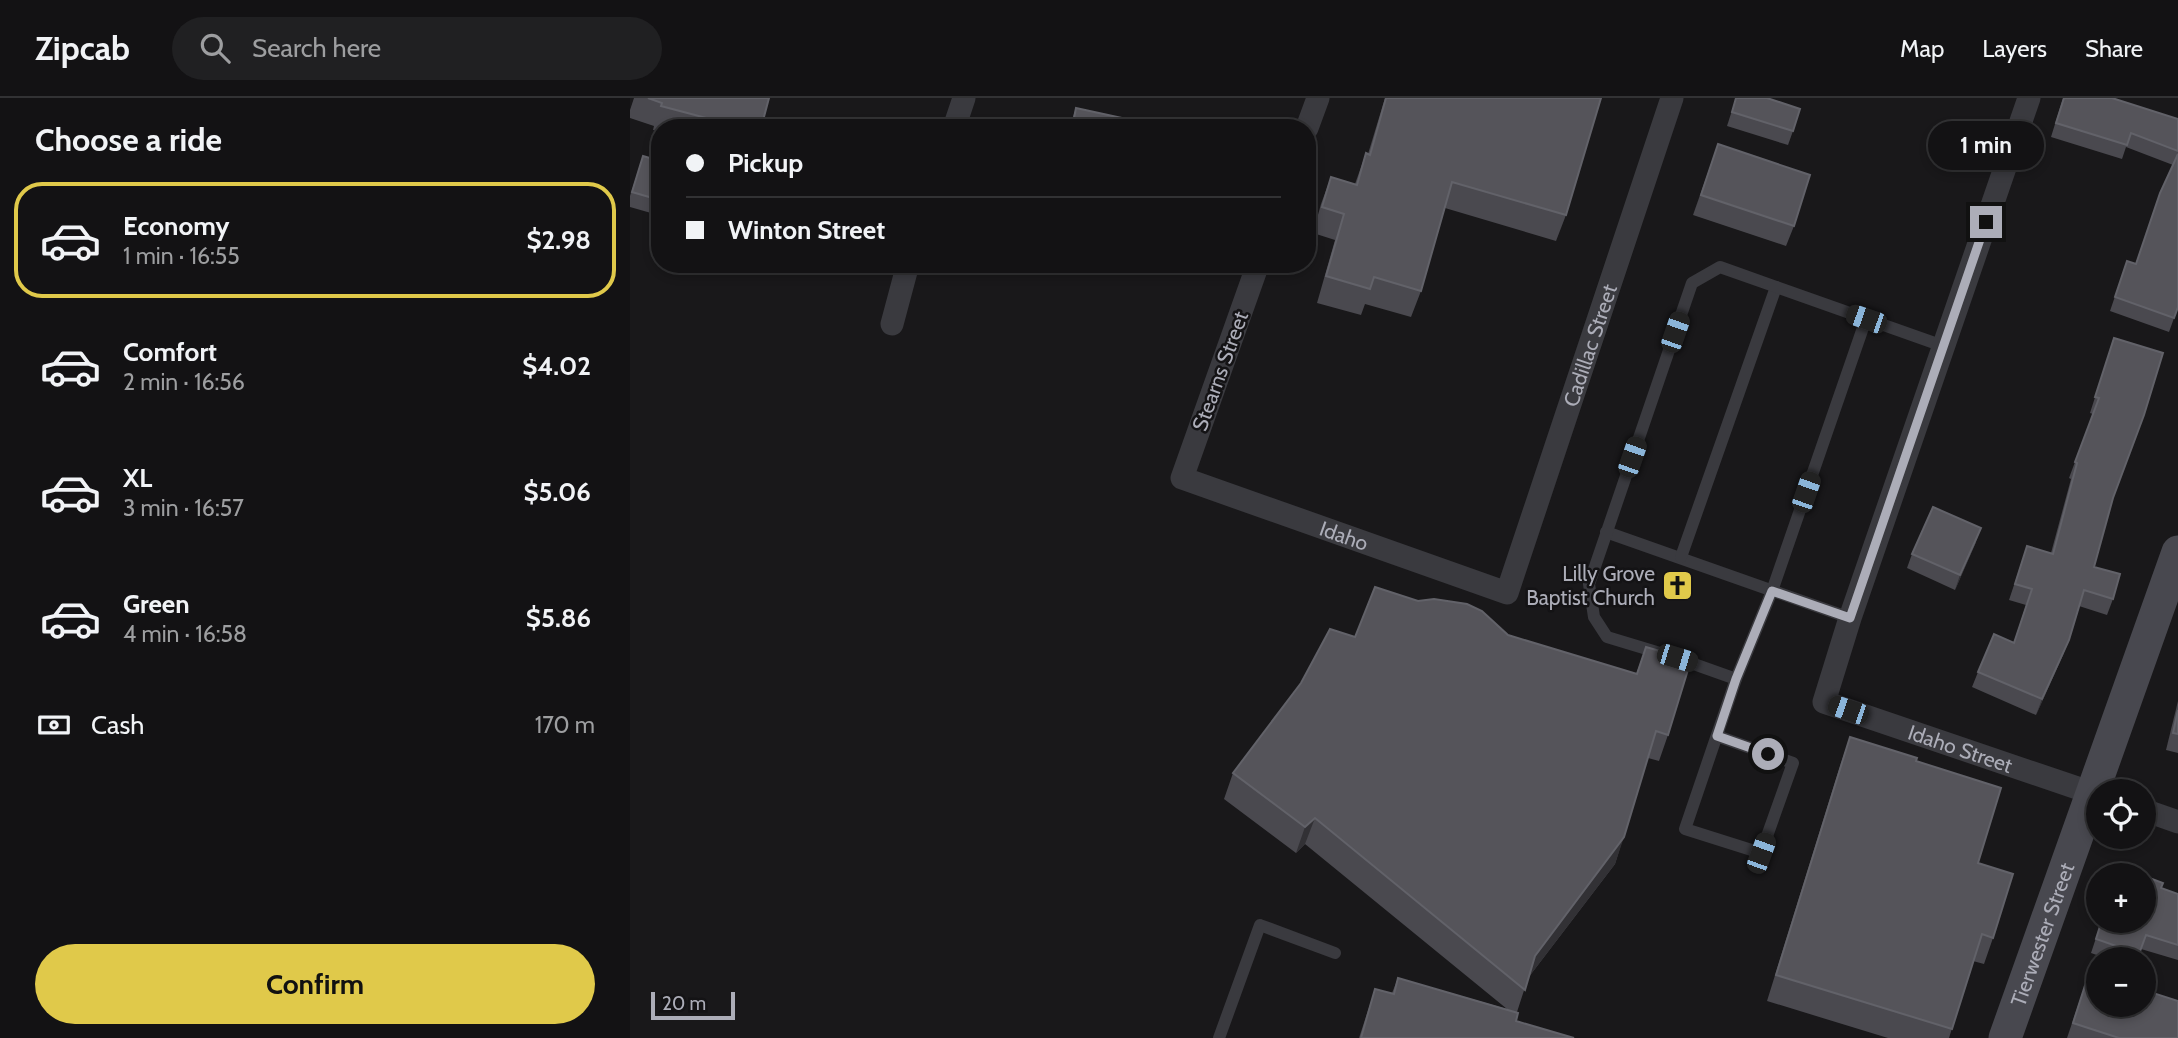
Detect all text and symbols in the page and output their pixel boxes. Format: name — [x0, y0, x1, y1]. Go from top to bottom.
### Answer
search box — [172, 17, 662, 80]
text: Zipcab — [35, 28, 130, 68]
icon: search — [196, 29, 234, 67]
text: Search here — [252, 32, 381, 64]
text: Map — [1900, 34, 1944, 63]
text: Layers — [1982, 34, 2047, 63]
text: Share — [2085, 34, 2143, 63]
text: Choose a ride — [35, 120, 222, 159]
callout: 1 min — [1928, 121, 2044, 170]
text: 1 min — [1960, 131, 2012, 159]
text: Pickup — [728, 147, 803, 179]
route end — [1970, 206, 2002, 238]
icon: car — [39, 209, 102, 272]
text: Economy — [123, 210, 229, 242]
text: Winton Street — [728, 214, 885, 246]
text: $2.98 — [526, 224, 591, 256]
text: 1 min · 16:55 — [123, 242, 240, 270]
street label: Cadillac Street — [1558, 281, 1622, 410]
car — [1843, 302, 1890, 336]
street label: Stearns Street — [1187, 308, 1253, 434]
car — [1659, 309, 1692, 355]
icon: car — [39, 335, 102, 398]
text: Comfort — [123, 336, 217, 368]
text: $4.02 — [522, 350, 591, 382]
text: 2 min · 16:56 — [123, 368, 245, 396]
car — [1616, 434, 1649, 480]
icon: car — [39, 461, 102, 524]
text: XL — [123, 462, 152, 494]
car — [1790, 469, 1823, 515]
text: $5.06 — [523, 476, 591, 508]
text: 3 min · 16:57 — [123, 494, 244, 522]
street label: Idaho — [1316, 515, 1372, 555]
place label: Lilly Grove Baptist Church — [1526, 561, 1655, 610]
church icon: Lilly Grove Baptist Church — [1661, 568, 1695, 602]
icon: car — [39, 587, 102, 650]
text: Green — [123, 588, 190, 620]
text: $5.86 — [526, 602, 591, 634]
text: 4 min · 16:58 — [123, 620, 247, 648]
car — [1654, 642, 1701, 674]
car — [1825, 693, 1872, 727]
icon: cash — [35, 706, 73, 744]
text: Cash — [91, 709, 144, 741]
text: 170 m — [535, 711, 595, 739]
street label: Idaho Street — [1905, 719, 2016, 778]
route start — [1752, 738, 1784, 770]
map controls — [2086, 779, 2156, 1017]
button: locate — [2086, 779, 2156, 849]
car — [1744, 830, 1779, 876]
street label: Tierwester Street — [2005, 859, 2079, 1010]
button: + — [2086, 863, 2156, 933]
button: Confirm — [35, 944, 595, 1024]
button: − — [2086, 947, 2156, 1017]
scale bar — [651, 989, 735, 1021]
text: 20 m — [662, 992, 706, 1015]

